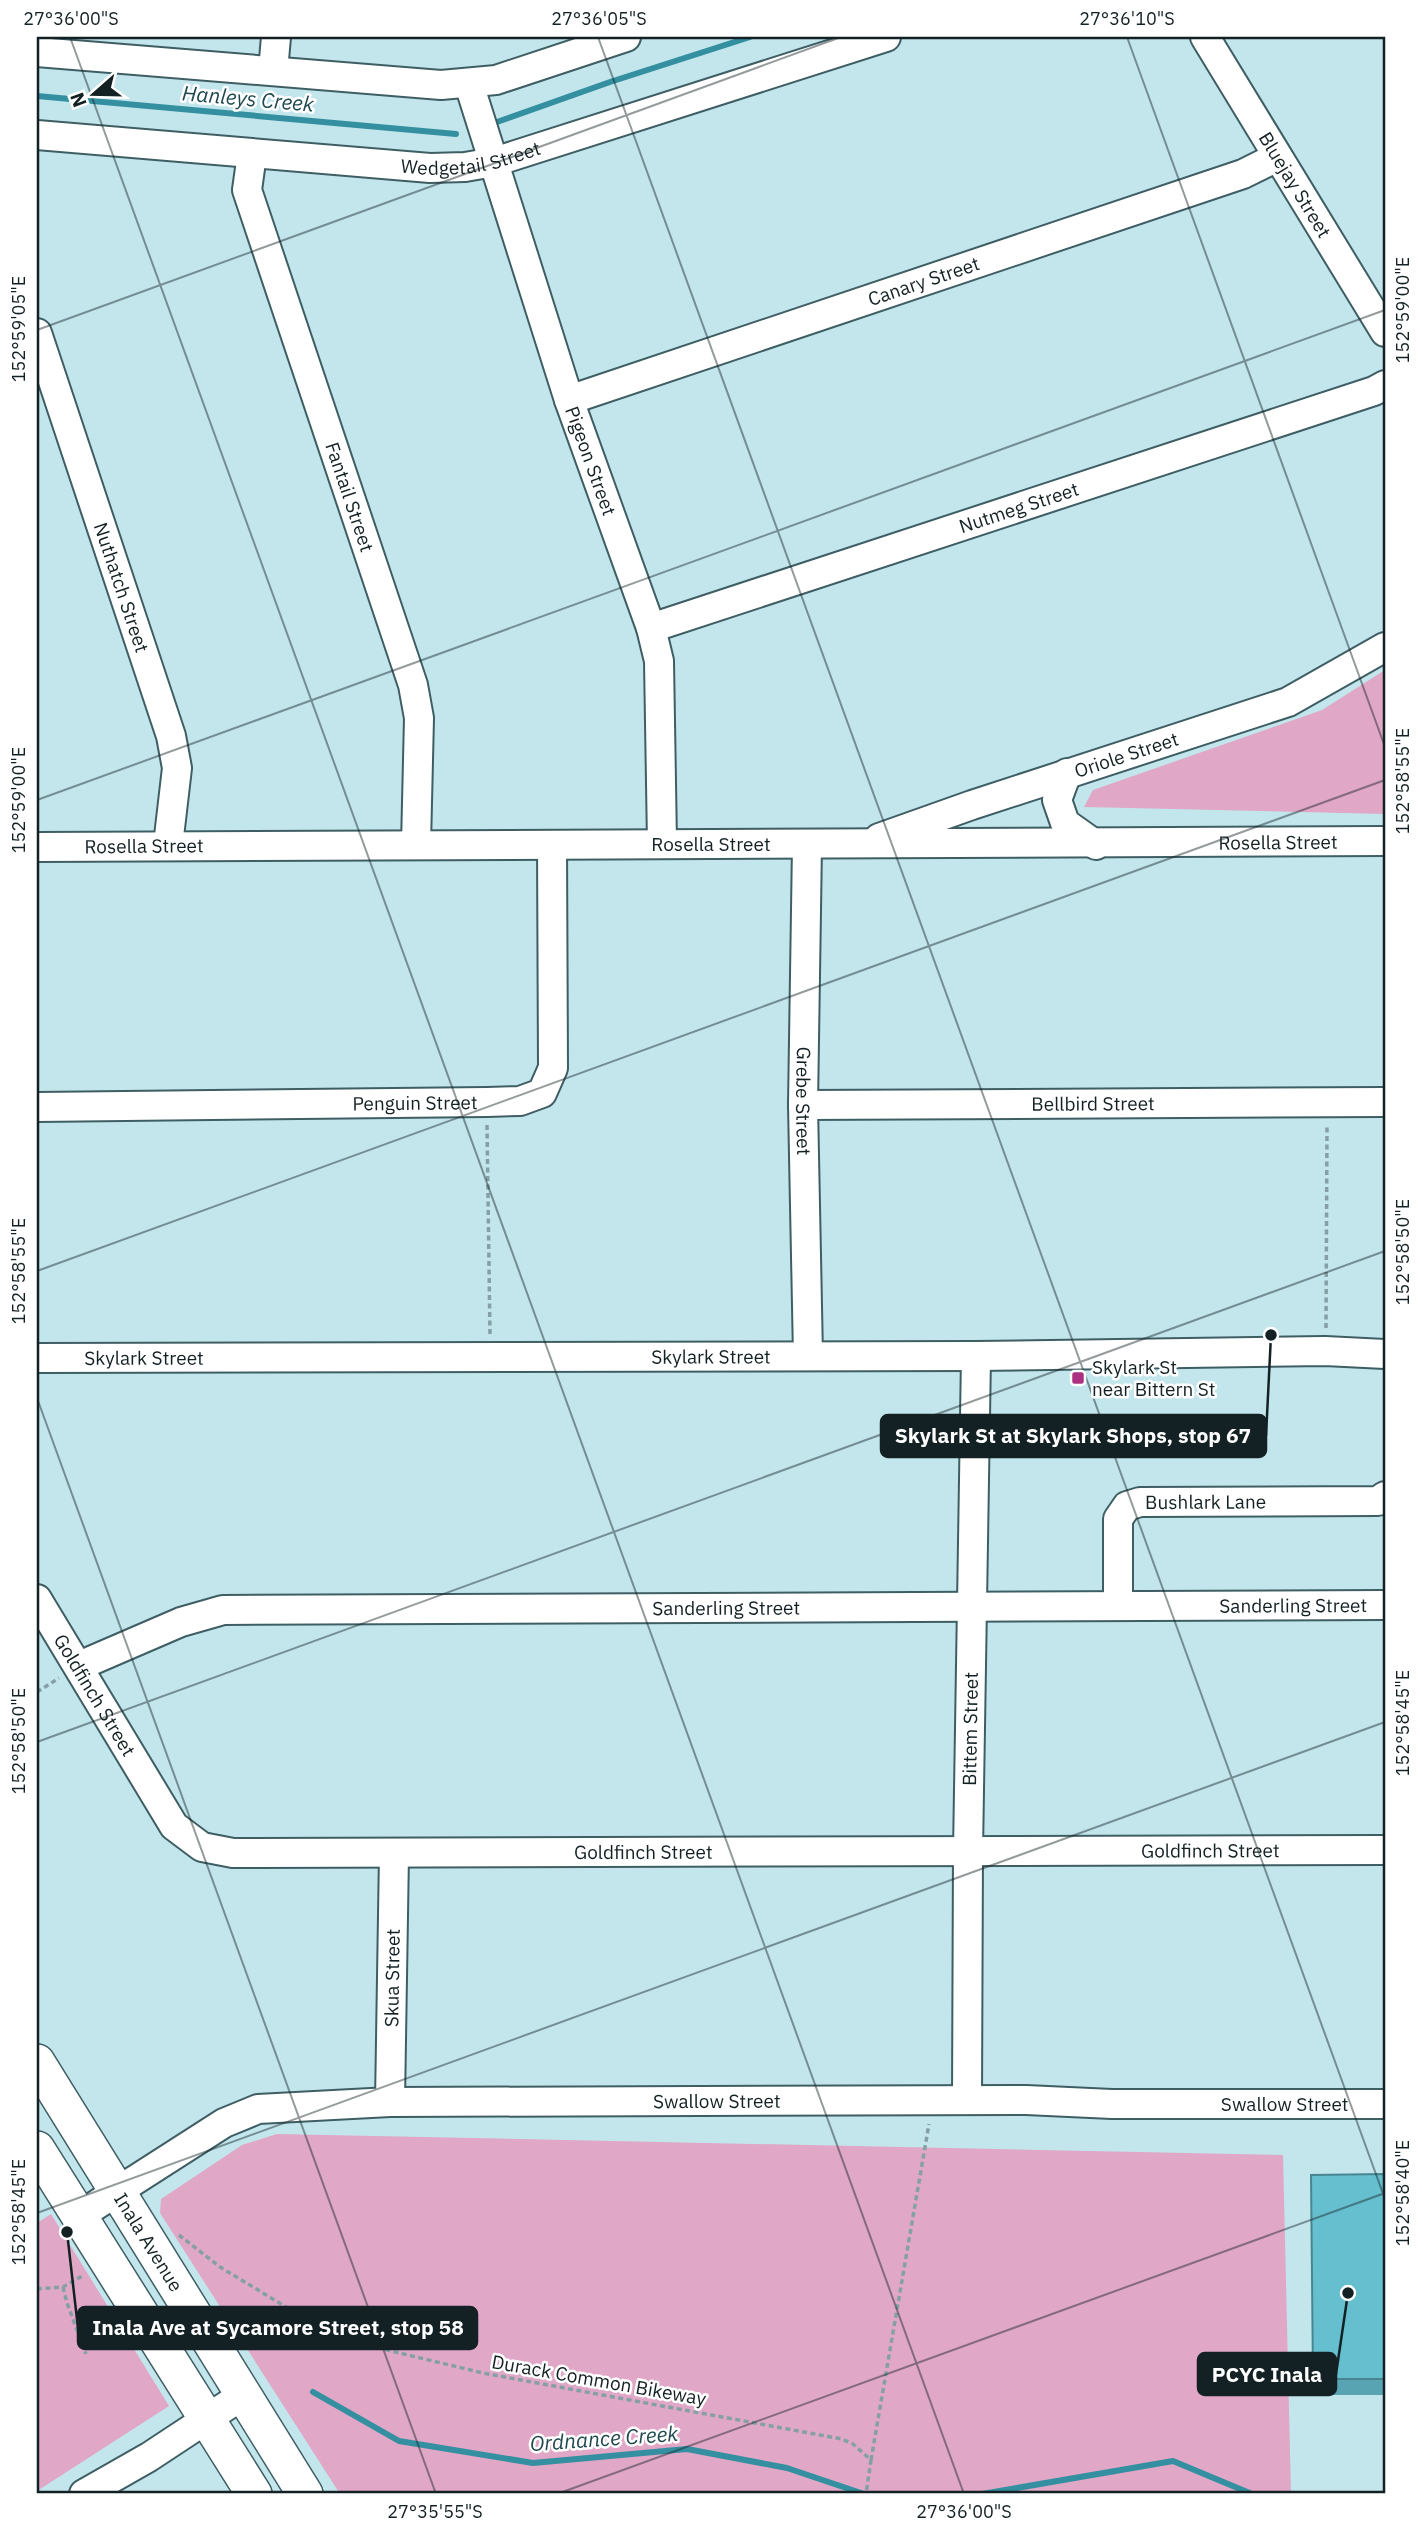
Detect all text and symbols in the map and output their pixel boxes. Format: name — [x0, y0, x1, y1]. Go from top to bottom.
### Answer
text: 27°36'00"S — [23, 7, 119, 30]
text: 27°36'05"S — [551, 7, 647, 30]
text: 27°36'10"S — [1079, 7, 1175, 30]
north arrow — [60, 60, 130, 130]
water label: Hanleys Creek — [181, 78, 316, 118]
text: N — [64, 89, 92, 110]
street label: Bluejay Street — [1254, 127, 1337, 242]
street label: Wedgetail Street — [400, 136, 543, 180]
street label: Canary Street — [865, 251, 983, 311]
text: 152°59'00"E — [1391, 257, 1414, 363]
text: 152°59'05"E — [7, 276, 30, 382]
street label: Pigeon Street — [560, 403, 622, 519]
street label: Fantail Street — [320, 439, 379, 555]
street label: Nutmeg Street — [956, 477, 1082, 538]
street label: Nuthatch Street — [89, 519, 154, 655]
street label: Oriole Street — [1071, 727, 1181, 783]
text: 152°58'55"E — [1391, 728, 1414, 834]
text: 152°59'00"E — [7, 747, 30, 853]
street label: Rosella Street — [1218, 830, 1338, 855]
street label: Rosella Street — [651, 832, 771, 856]
street label: Rosella Street — [84, 833, 204, 858]
street label: Grebe Street — [791, 1046, 816, 1156]
street label: Penguin Street — [352, 1090, 478, 1115]
street label: Bellbird Street — [1031, 1091, 1155, 1116]
text: 152°58'50"E — [1391, 1199, 1414, 1305]
text: 152°58'55"E — [7, 1218, 30, 1324]
street label: Skylark Street — [651, 1344, 771, 1369]
street label: Skylark Street — [84, 1346, 204, 1370]
place label: Skylark St near Bittern St — [1092, 1355, 1215, 1401]
marker: Skylark St near Bittern St — [1070, 1370, 1086, 1386]
callout: Skylark St at Skylark Shops, stop 67 — [881, 1415, 1266, 1457]
text: Skylark St at Skylark Shops, stop 67 — [895, 1421, 1251, 1449]
street label: Bushlark Lane — [1145, 1489, 1266, 1514]
street label: Sanderling Street — [1219, 1593, 1367, 1618]
street label: Sanderling Street — [652, 1596, 800, 1620]
street label: Goldfinch Street — [49, 1629, 141, 1760]
text: 152°58'45"E — [1391, 1670, 1414, 1776]
street label: Bittem Street — [957, 1672, 983, 1786]
text: 152°58'50"E — [7, 1688, 30, 1794]
street label: Goldfinch Street — [1141, 1838, 1280, 1863]
street label: Goldfinch Street — [574, 1840, 713, 1864]
street label: Skua Street — [379, 1929, 405, 2027]
street label: Swallow Street — [653, 2089, 781, 2113]
street label: Swallow Street — [1221, 2092, 1349, 2116]
text: 152°58'40"E — [1391, 2140, 1414, 2246]
text: 152°58'45"E — [7, 2159, 30, 2265]
street label: Inala Avenue — [109, 2188, 188, 2296]
callout: Inala Ave at Sycamore Street, stop 58 — [78, 2307, 477, 2349]
text: Inala Ave at Sycamore Street, stop 58 — [92, 2313, 464, 2341]
street label: Durack Common Bikeway — [490, 2349, 709, 2411]
callout: PCYC Inala — [1198, 2353, 1336, 2395]
text: PCYC Inala — [1212, 2360, 1322, 2388]
water label: Ordnance Creek — [529, 2419, 680, 2457]
text: 27°35'55"S — [387, 2500, 483, 2523]
text: 27°36'00"S — [916, 2500, 1012, 2523]

